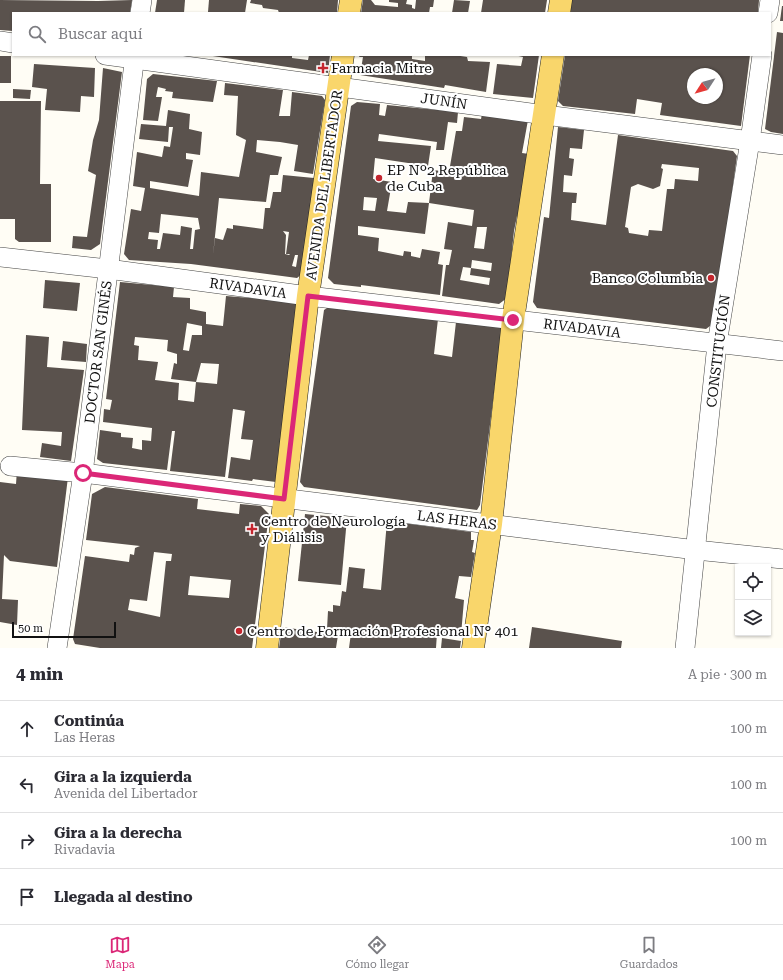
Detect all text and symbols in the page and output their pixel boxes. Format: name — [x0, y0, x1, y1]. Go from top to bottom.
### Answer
search box — [12, 12, 771, 56]
icon: search — [26, 23, 48, 45]
text: Buscar aquí — [58, 25, 142, 43]
place label: Farmacia Mitre — [331, 60, 432, 76]
marker: Farmacia Mitre — [318, 63, 328, 73]
north arrow — [687, 68, 723, 104]
street label: AVENIDA DEL LIBERTADOR — [303, 89, 345, 281]
street label: JUNÍN — [420, 90, 468, 112]
place label: EP Nº2 República de Cuba — [387, 162, 507, 194]
marker: EP Nº2 República de Cuba — [374, 173, 384, 183]
place label: Banco Columbia — [592, 270, 703, 286]
marker: Banco Columbia — [706, 273, 716, 283]
street label: RIVADAVIA — [208, 275, 288, 301]
street label: DOCTOR SAN GINÉS — [81, 279, 115, 424]
street label: CONSTITUCIÓN — [703, 294, 733, 408]
route end — [504, 311, 522, 329]
street label: RIVADAVIA — [542, 315, 622, 341]
route start — [74, 464, 92, 482]
street label: LAS HERAS — [416, 507, 498, 533]
place label: Centro de Neurología y Diálisis — [261, 513, 406, 545]
marker: Centro de Neurología y Diálisis — [246, 523, 258, 535]
map controls — [735, 564, 771, 636]
button: locate — [735, 564, 771, 600]
button: layers — [735, 600, 771, 636]
scale bar — [12, 620, 116, 639]
text: 50 m — [18, 622, 43, 635]
place label: Centro de Formación Profesional N° 401 — [247, 623, 518, 639]
marker: Centro de Formación Profesional N° 401 — [234, 626, 244, 636]
text: 4 min — [16, 664, 63, 684]
text: A pie · 300 m — [688, 667, 767, 682]
text: Continúa — [54, 712, 124, 730]
icon: ahead — [16, 718, 38, 740]
text: 100 m — [730, 721, 767, 736]
text: Las Heras — [54, 730, 115, 745]
text: Gira a la izquierda — [54, 768, 192, 786]
icon: left — [16, 774, 38, 796]
text: 100 m — [730, 777, 767, 792]
text: Avenida del Libertador — [54, 786, 198, 801]
text: Gira a la derecha — [54, 824, 182, 842]
icon: right — [16, 830, 38, 852]
text: 100 m — [730, 833, 767, 848]
text: Rivadavia — [54, 842, 115, 857]
icon: arrive — [16, 886, 38, 908]
text: Llegada al destino — [54, 888, 193, 906]
tab: Mapa — [105, 934, 135, 971]
tab: Cómo llegar — [345, 934, 409, 971]
tab: Guardados — [620, 934, 678, 971]

